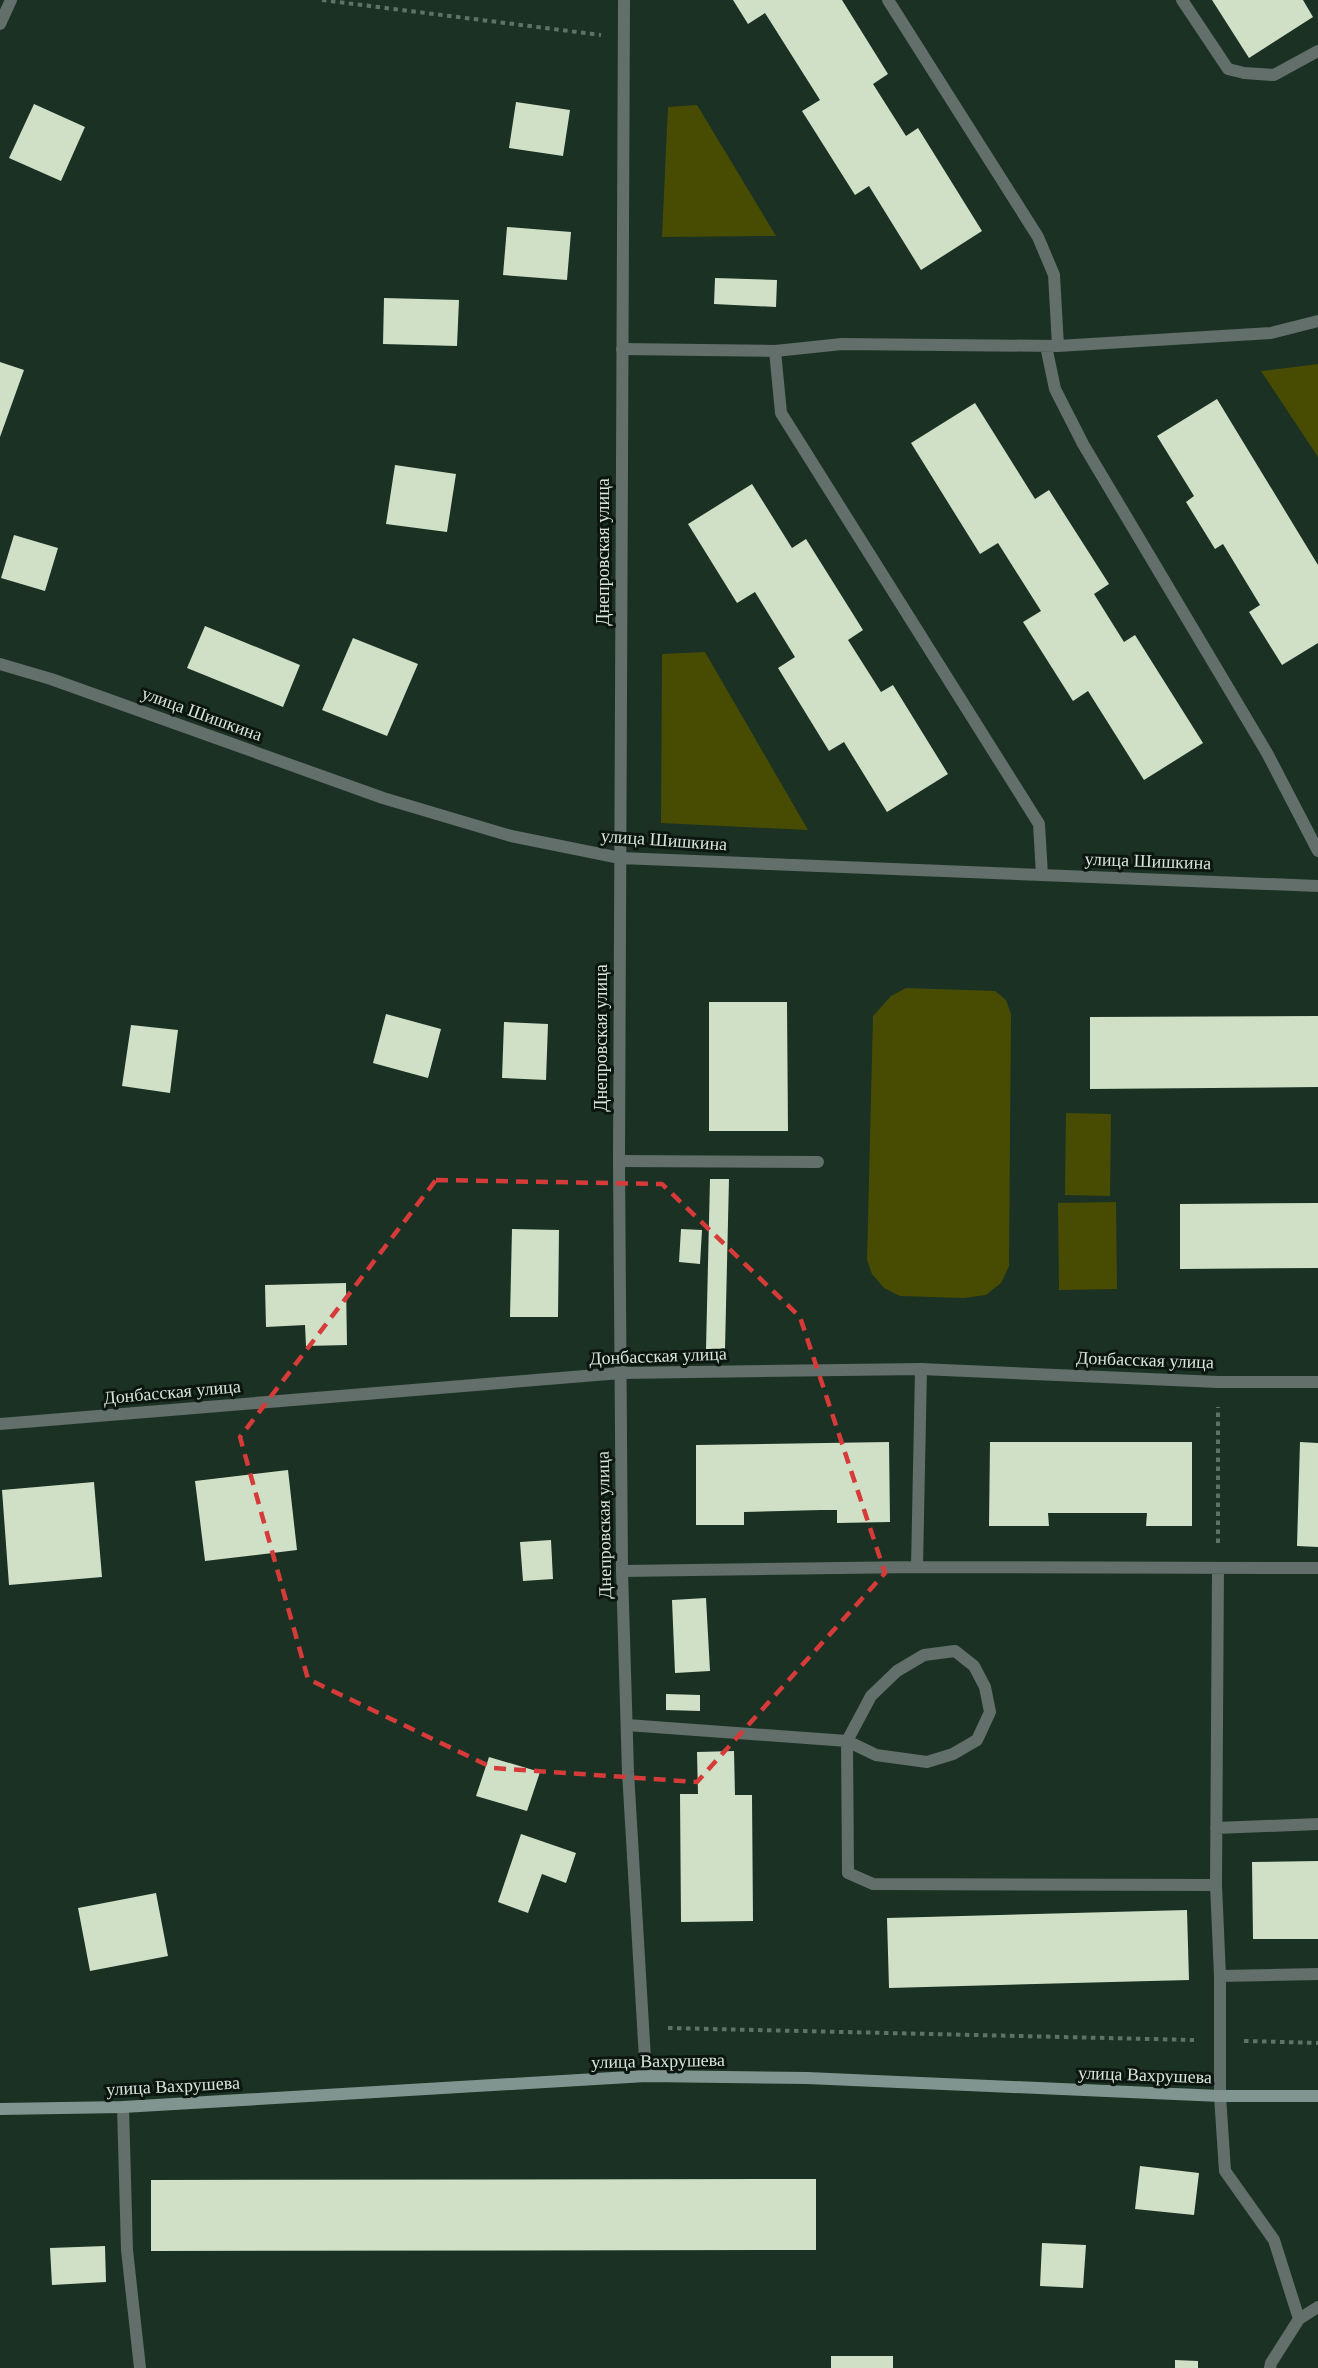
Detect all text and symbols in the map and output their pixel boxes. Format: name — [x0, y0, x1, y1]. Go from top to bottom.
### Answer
street label: Днепровская улица — [593, 478, 613, 626]
street label: улица Шишкина — [139, 683, 265, 745]
street label: улица Шишкина — [600, 826, 728, 854]
street label: улица Шишкина — [1084, 849, 1212, 873]
street label: Днепровская улица — [591, 964, 611, 1112]
street label: Донбасская улица — [589, 1344, 727, 1368]
street label: Донбасская улица — [1076, 1348, 1214, 1372]
street label: Донбасская улица — [103, 1376, 241, 1408]
street label: Днепровская улица — [593, 1451, 615, 1599]
street label: улица Вахрушева — [591, 2050, 725, 2072]
street label: улица Вахрушева — [1078, 2063, 1212, 2087]
street label: улица Вахрушева — [106, 2073, 240, 2099]

